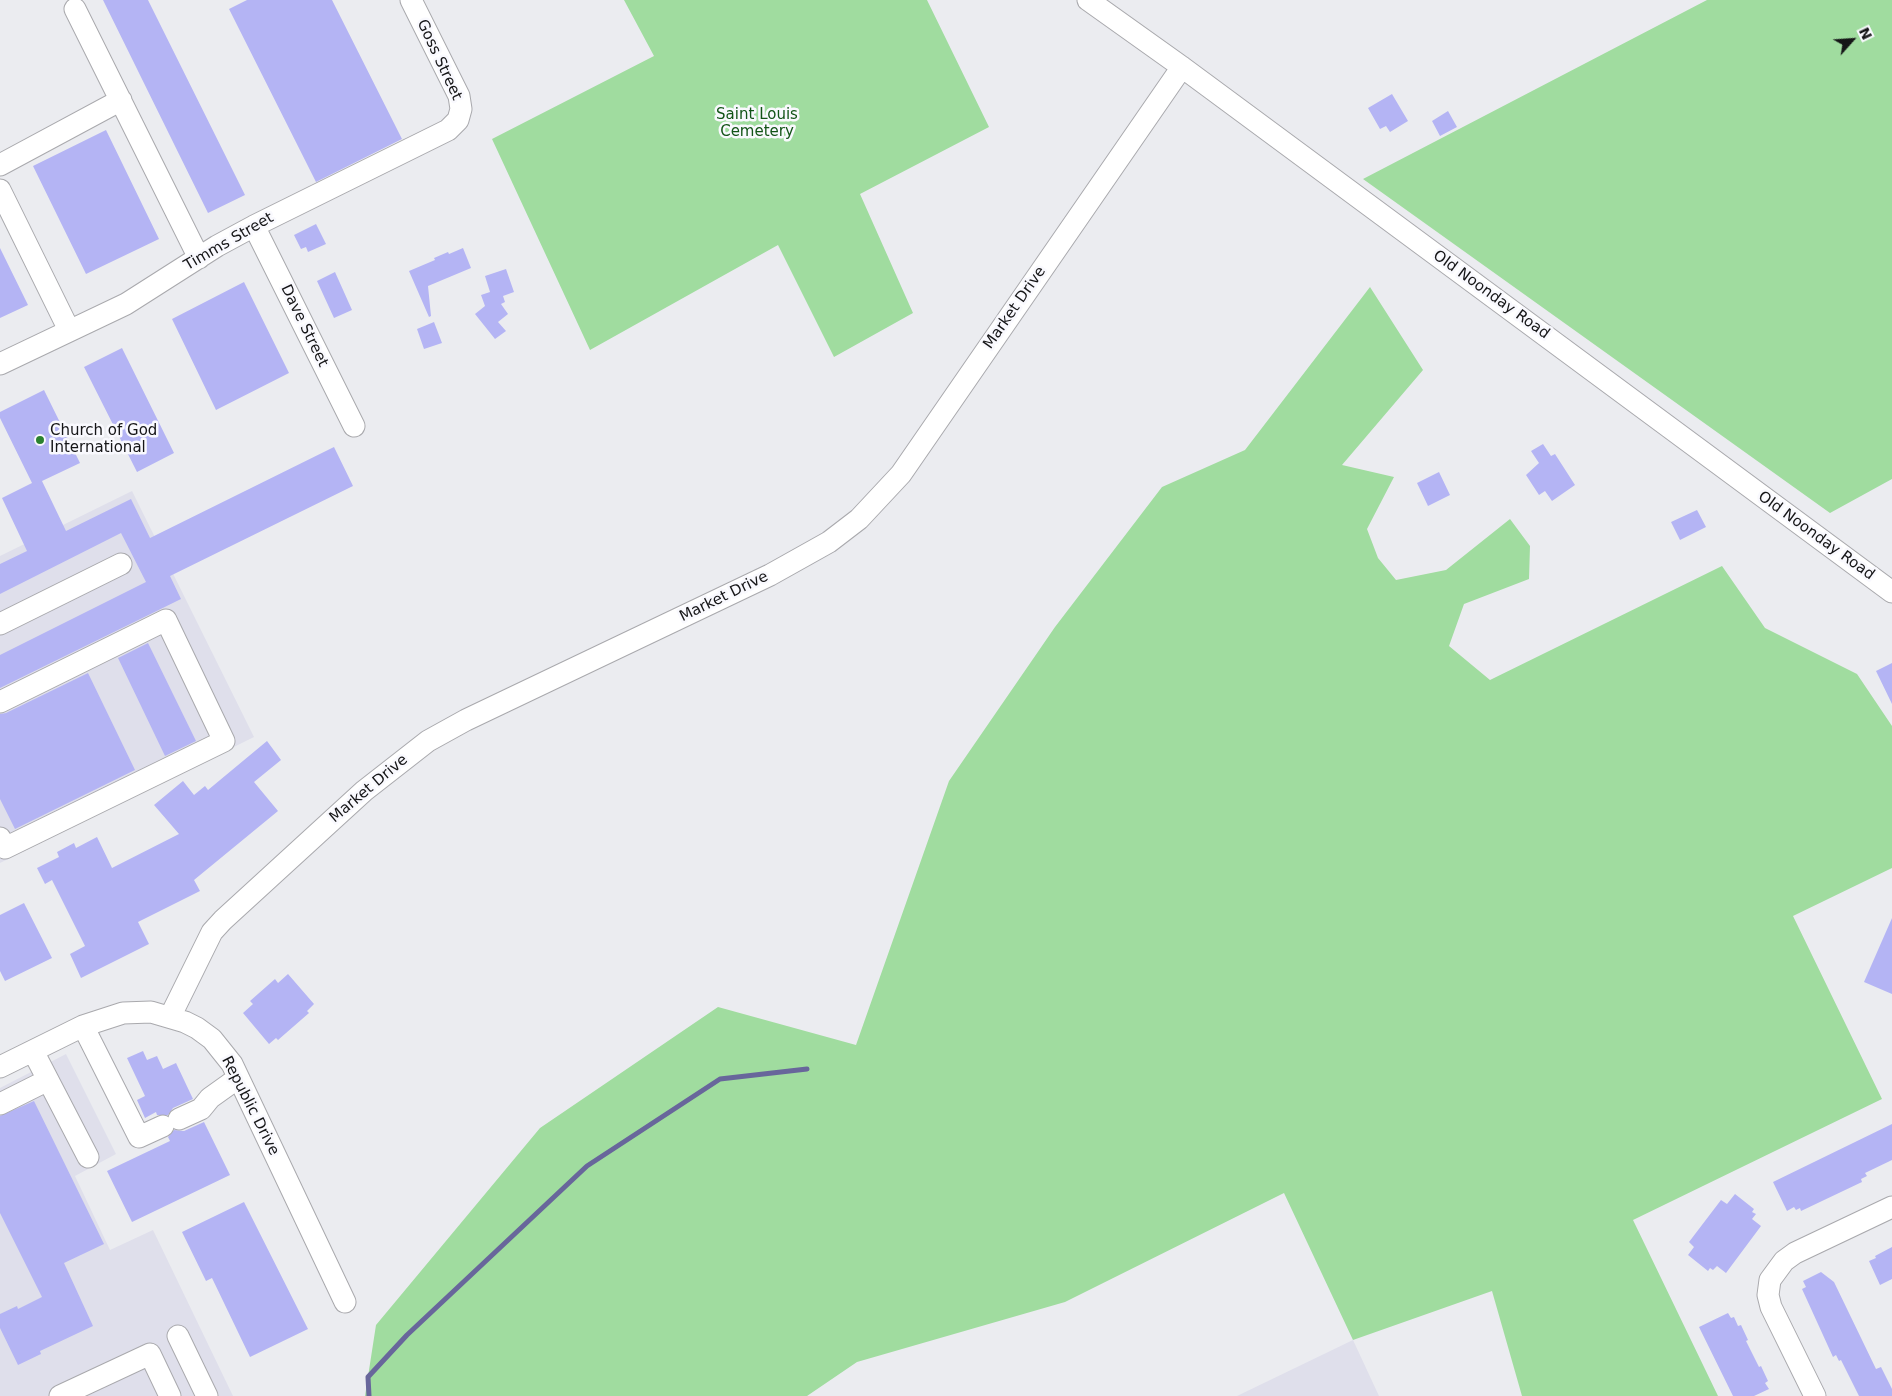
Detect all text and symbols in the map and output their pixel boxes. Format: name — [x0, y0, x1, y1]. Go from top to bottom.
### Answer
north arrow — [1827, 15, 1877, 65]
street label: Goss Street — [413, 17, 465, 103]
text: N — [1856, 25, 1875, 42]
park label: Saint Louis Cemetery — [716, 106, 798, 141]
street label: Timms Street — [181, 209, 277, 275]
street label: Old Noonday Road — [1429, 247, 1553, 343]
street label: Market Drive — [980, 263, 1050, 353]
street label: Dave Street — [276, 282, 332, 370]
place label: Church of God International — [50, 422, 157, 457]
marker: Church of God International — [34, 434, 46, 446]
street label: Old Noonday Road — [1754, 488, 1878, 584]
street label: Market Drive — [677, 568, 771, 626]
street label: Market Drive — [326, 751, 412, 827]
street label: Republic Drive — [217, 1053, 283, 1159]

